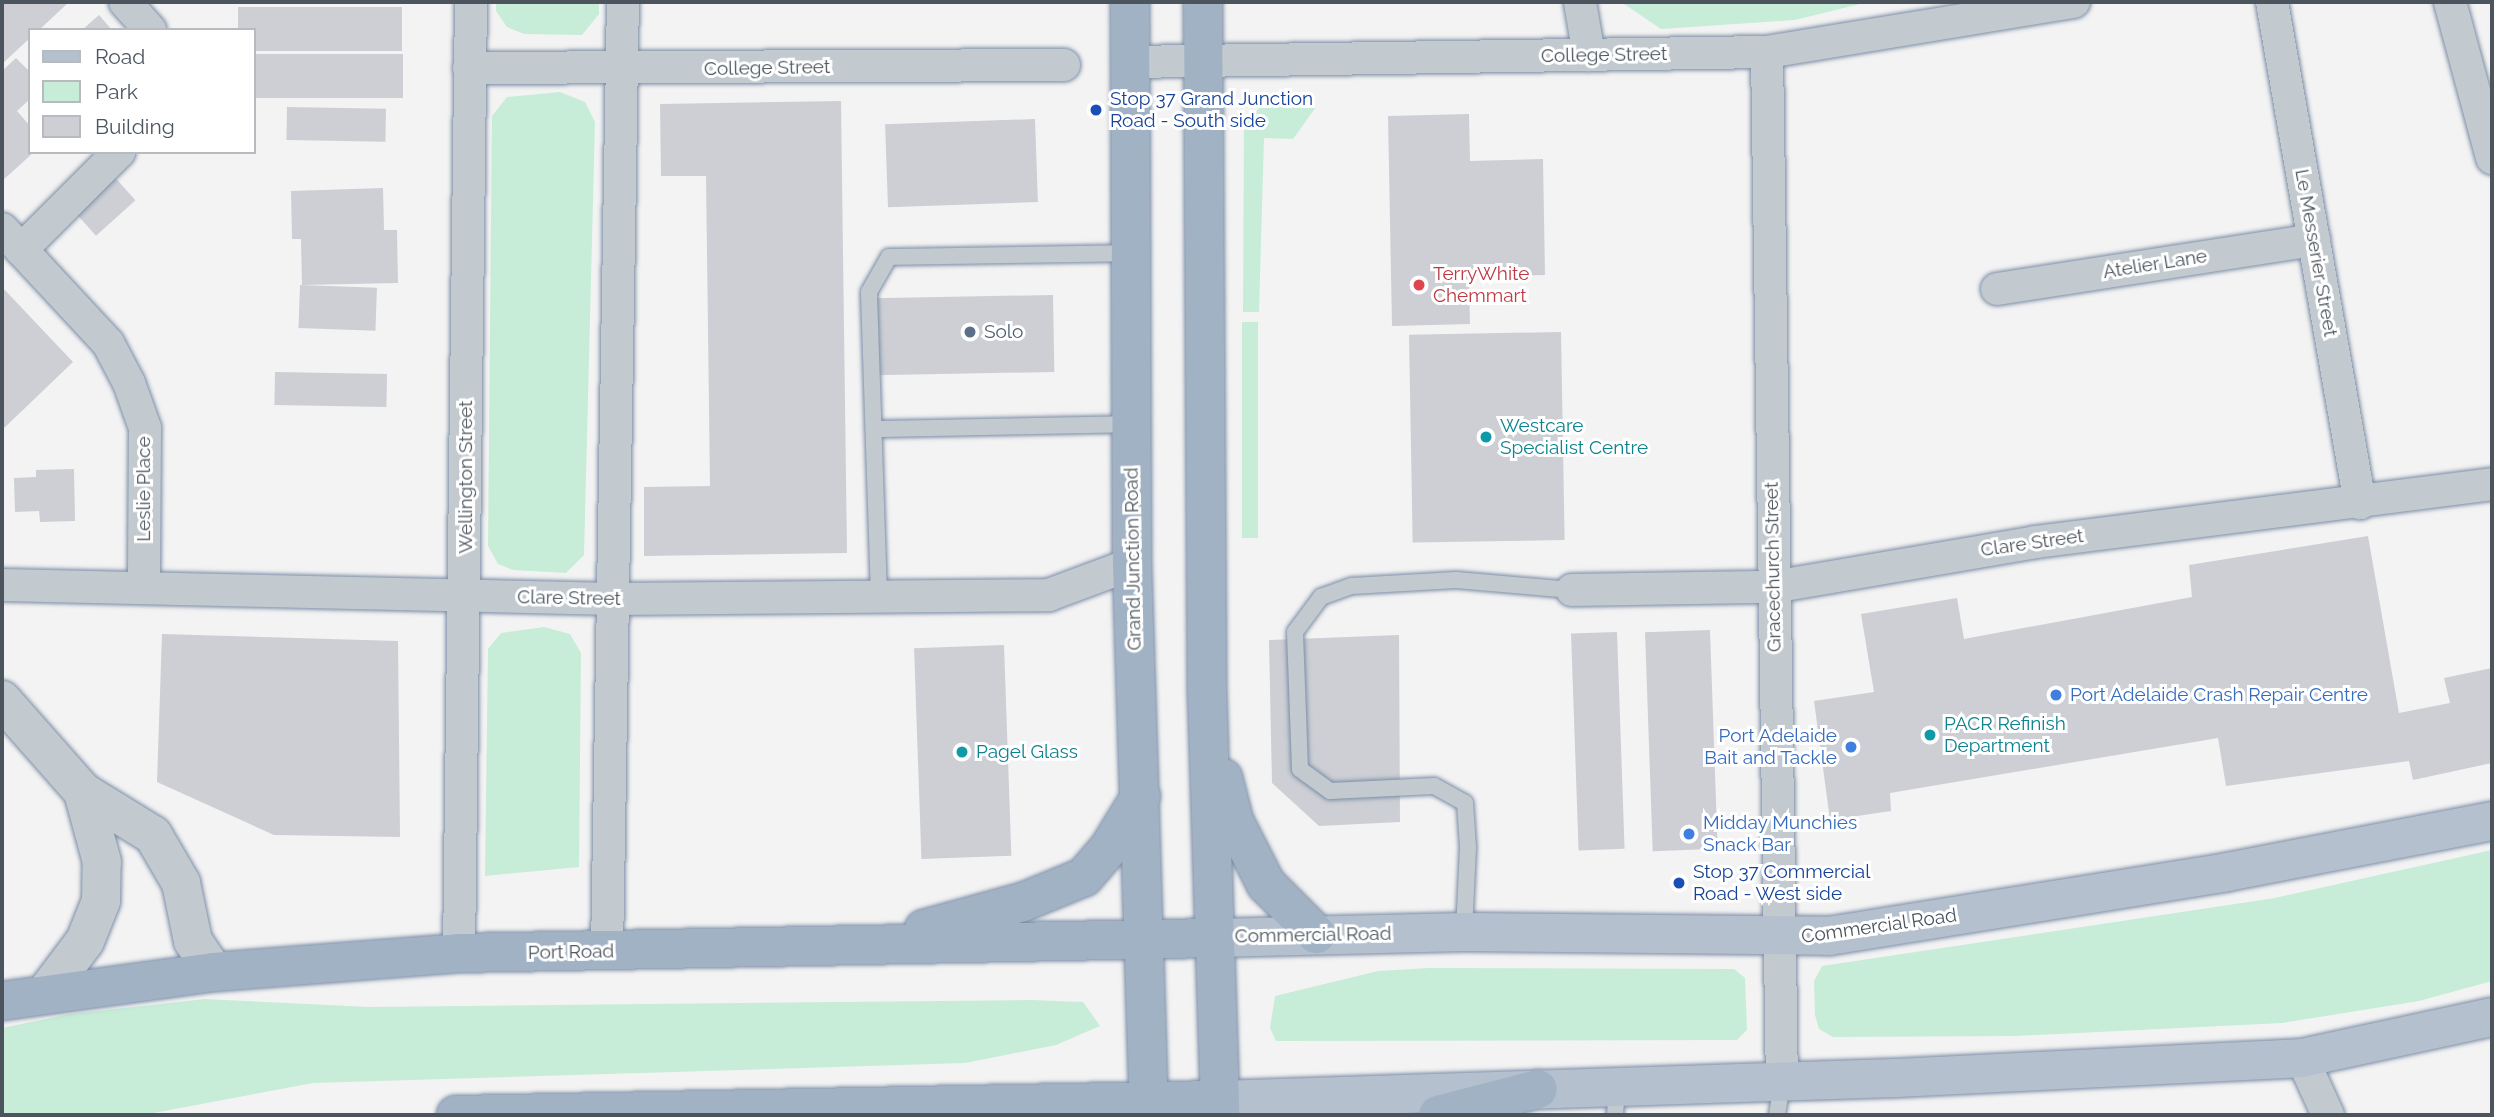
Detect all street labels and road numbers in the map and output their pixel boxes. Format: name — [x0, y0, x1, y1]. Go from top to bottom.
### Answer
street label: College Street — [1541, 43, 1667, 67]
street label: College Street — [704, 56, 830, 80]
street label: Le Messerier Street — [2290, 167, 2342, 339]
street label: Atelier Lane — [2101, 244, 2209, 284]
street label: Wellington Street — [455, 400, 477, 554]
street label: Leslie Place — [133, 436, 155, 542]
street label: Grand Junction Road — [1120, 467, 1146, 651]
street label: Gracechurch Street — [1760, 482, 1786, 652]
street label: Clare Street — [1979, 525, 2085, 561]
street label: Clare Street — [517, 586, 621, 610]
street label: Commercial Road — [1800, 904, 1958, 948]
street label: Commercial Road — [1234, 922, 1392, 948]
street label: Port Road — [528, 940, 614, 964]

